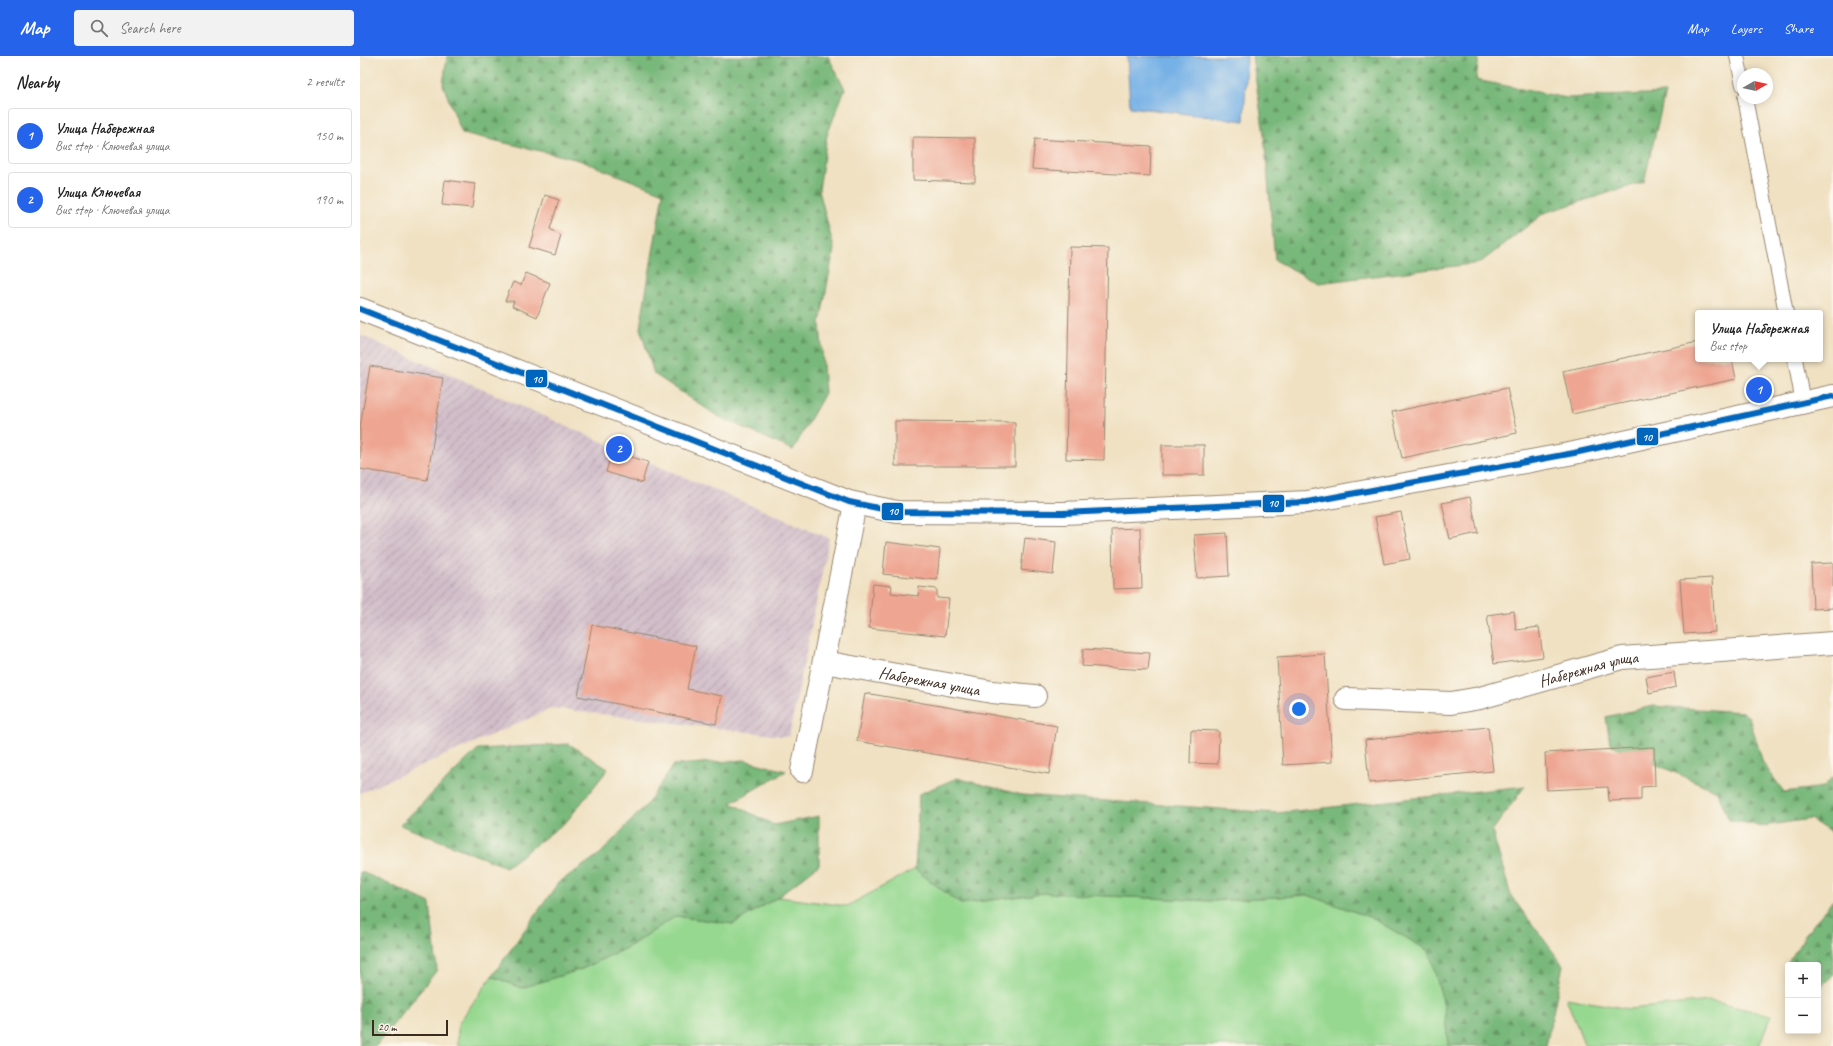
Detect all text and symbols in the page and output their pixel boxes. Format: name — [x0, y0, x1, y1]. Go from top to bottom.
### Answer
search box — [74, 10, 354, 46]
text: Map — [20, 16, 50, 40]
icon: search — [88, 17, 110, 39]
text: Search here — [120, 19, 181, 38]
text: Map — [1687, 20, 1709, 37]
text: Layers — [1731, 20, 1762, 37]
text: Share — [1784, 20, 1813, 37]
north arrow — [1737, 68, 1773, 104]
text: Nearby — [16, 72, 59, 93]
text: 2 results — [306, 74, 344, 90]
text: Улица Набережная — [55, 119, 154, 138]
text: 1 — [27, 128, 33, 144]
text: 150 m — [315, 128, 343, 144]
text: Bus stop · Ключевая улица — [55, 138, 169, 154]
text: Улица Ключевая — [55, 183, 140, 202]
text: 2 — [27, 192, 33, 208]
text: 190 m — [315, 192, 343, 208]
text: Bus stop · Ключевая улица — [55, 202, 169, 218]
popup — [1695, 310, 1823, 362]
text: Улица Набережная — [1710, 319, 1808, 338]
text: Bus stop — [1710, 338, 1747, 354]
line badge: 10 — [525, 369, 548, 388]
text: 10 — [532, 372, 543, 386]
pin: 1 — [1746, 375, 1772, 405]
line badge: 10 — [1636, 427, 1659, 446]
text: 10 — [1642, 430, 1653, 444]
pin: 2 — [606, 434, 632, 464]
line badge: 10 — [1262, 494, 1285, 513]
text: 10 — [1268, 496, 1279, 510]
line badge: 10 — [881, 502, 904, 521]
text: 10 — [888, 504, 899, 518]
street label: Набережная улица — [1536, 647, 1640, 692]
street label: Набережная улица — [877, 662, 983, 701]
your location — [1289, 699, 1309, 719]
map controls — [1785, 962, 1821, 1034]
button: + — [1785, 962, 1821, 998]
button: − — [1785, 998, 1821, 1034]
scale bar — [372, 1018, 448, 1037]
text: 20 m — [378, 1020, 397, 1034]

